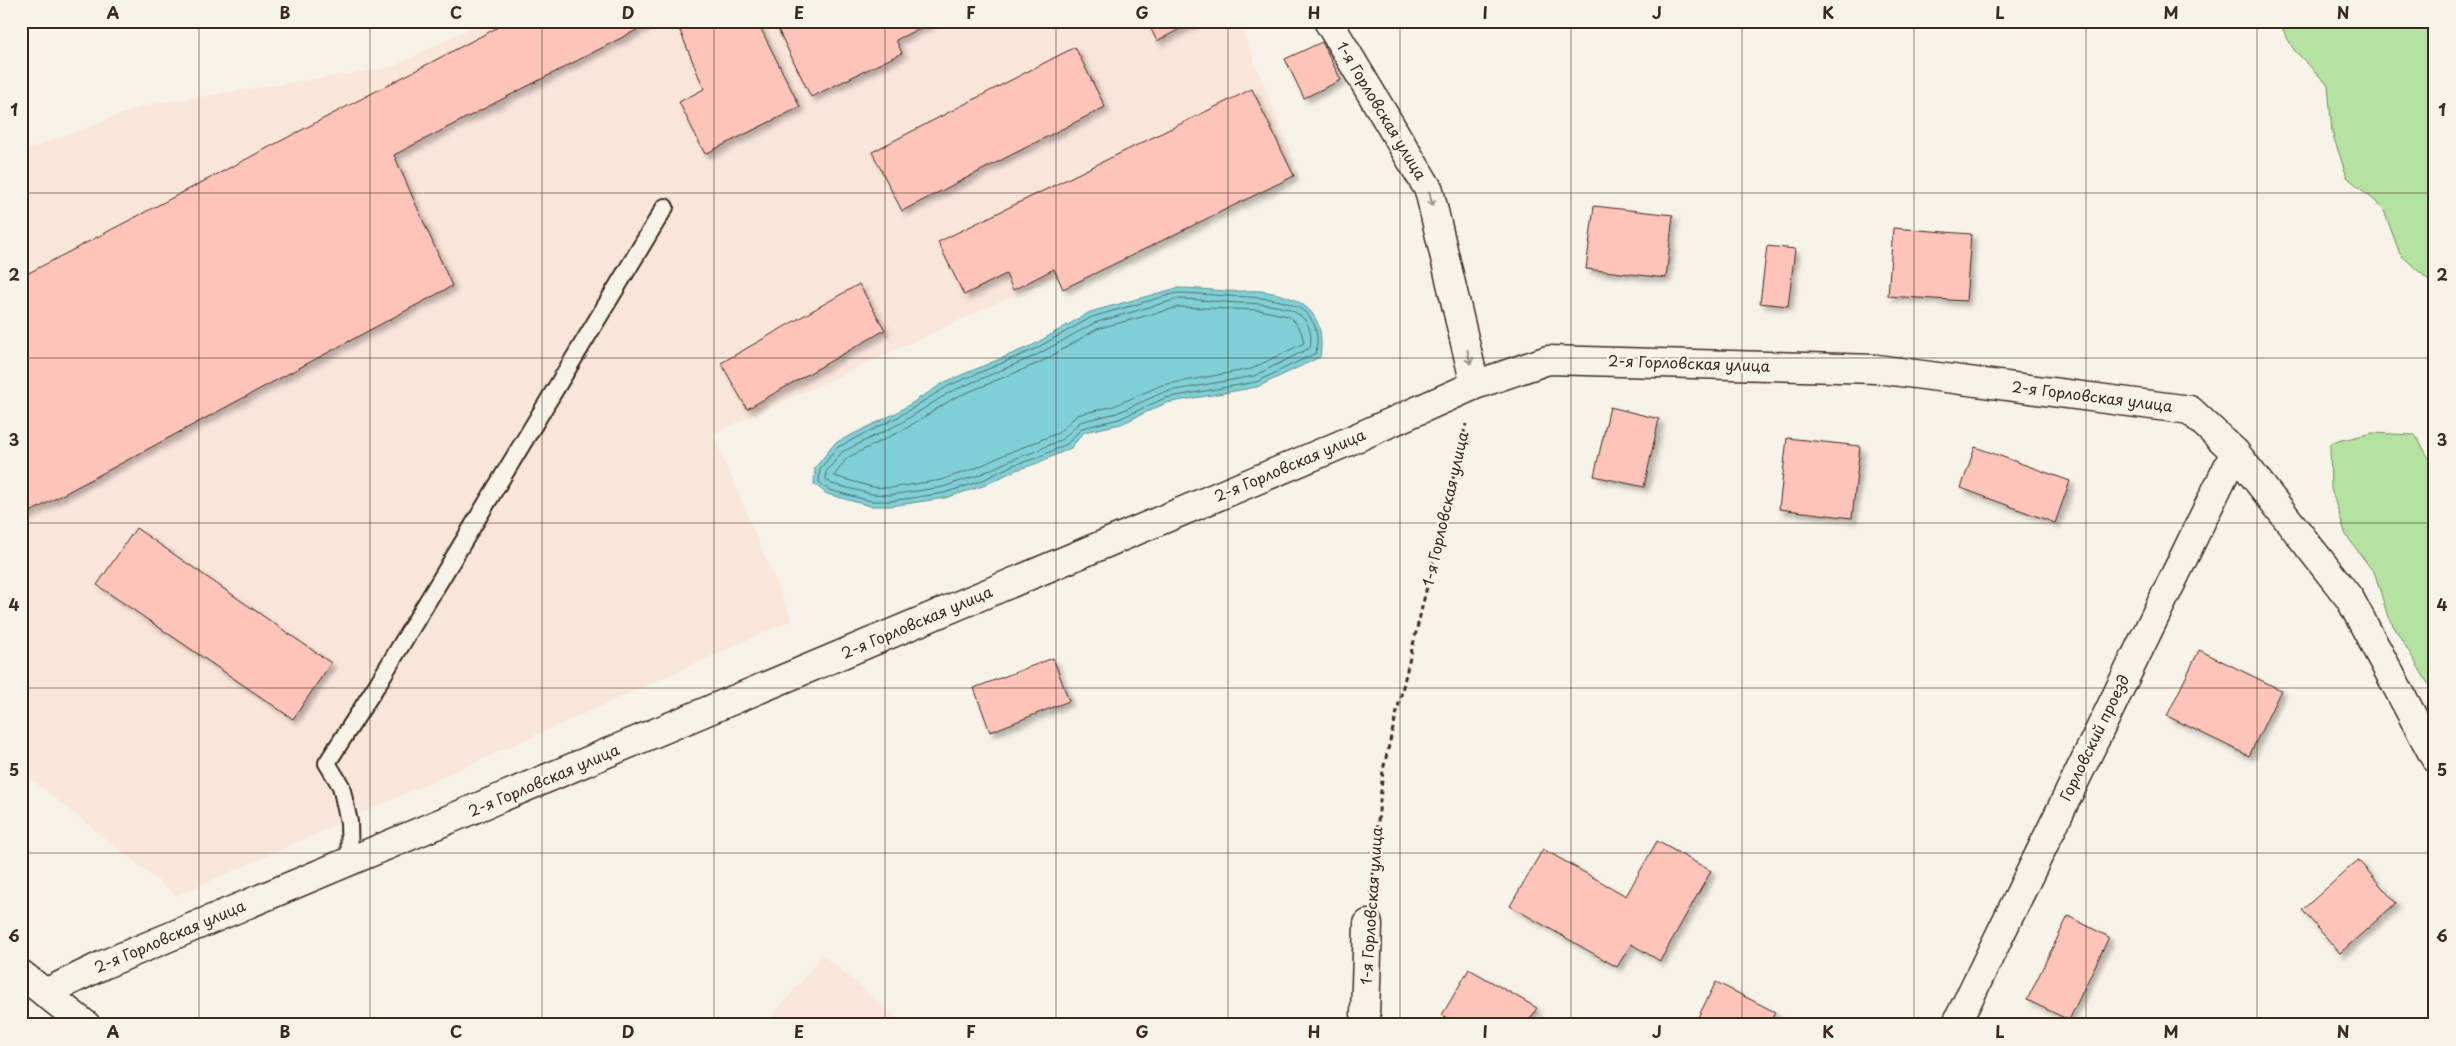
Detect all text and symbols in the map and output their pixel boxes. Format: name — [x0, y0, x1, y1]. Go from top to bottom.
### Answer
text: A — [107, 0, 120, 24]
text: B — [280, 0, 291, 24]
text: C — [450, 0, 462, 24]
text: D — [622, 0, 634, 24]
text: E — [794, 0, 804, 24]
text: F — [966, 0, 976, 24]
text: G — [1135, 0, 1149, 24]
text: H — [1308, 0, 1320, 24]
text: I — [1482, 0, 1488, 24]
text: J — [1652, 0, 1662, 24]
text: K — [1822, 0, 1834, 24]
text: L — [1995, 0, 2005, 24]
text: M — [2163, 0, 2179, 24]
text: N — [2337, 0, 2349, 24]
street label: 1-я Горловская улица — [1332, 36, 1433, 185]
text: 1 — [10, 97, 18, 121]
text: 1 — [2438, 97, 2446, 121]
one-way arrow — [1427, 191, 1436, 207]
text: 2 — [8, 262, 20, 286]
text: 2 — [2436, 262, 2448, 286]
street label: 2-я Горловская улица — [1608, 348, 1771, 377]
one-way arrow — [1465, 349, 1474, 365]
street label: 2-я Горловская улица — [2010, 374, 2175, 417]
street label: 2-я Горловская улица — [1210, 422, 1369, 507]
text: 3 — [9, 427, 19, 451]
text: 3 — [2437, 427, 2447, 451]
street label: 1-я Горловская улица — [1416, 428, 1474, 588]
street label: 2-я Горловская улица — [837, 579, 996, 664]
text: 4 — [9, 592, 20, 616]
text: 4 — [2437, 592, 2448, 616]
street label: Горловский проезд — [2053, 670, 2134, 804]
street label: 2-я Горловская улица — [464, 737, 623, 822]
text: 5 — [9, 757, 19, 781]
text: 5 — [2437, 757, 2447, 781]
street label: 1-я Горловская улица — [1354, 826, 1388, 986]
street label: 2-я Горловская улица — [90, 893, 249, 978]
text: 6 — [8, 923, 20, 947]
text: 6 — [2436, 923, 2448, 947]
text: A — [107, 1019, 120, 1043]
text: B — [280, 1019, 291, 1043]
text: C — [450, 1019, 462, 1043]
text: D — [622, 1019, 634, 1043]
text: E — [794, 1019, 804, 1043]
text: F — [966, 1019, 976, 1043]
text: G — [1135, 1019, 1149, 1043]
text: H — [1308, 1019, 1320, 1043]
text: I — [1482, 1019, 1488, 1043]
text: J — [1652, 1019, 1662, 1043]
text: K — [1822, 1019, 1834, 1043]
text: L — [1995, 1019, 2005, 1043]
text: M — [2163, 1019, 2179, 1043]
text: N — [2337, 1019, 2349, 1043]

